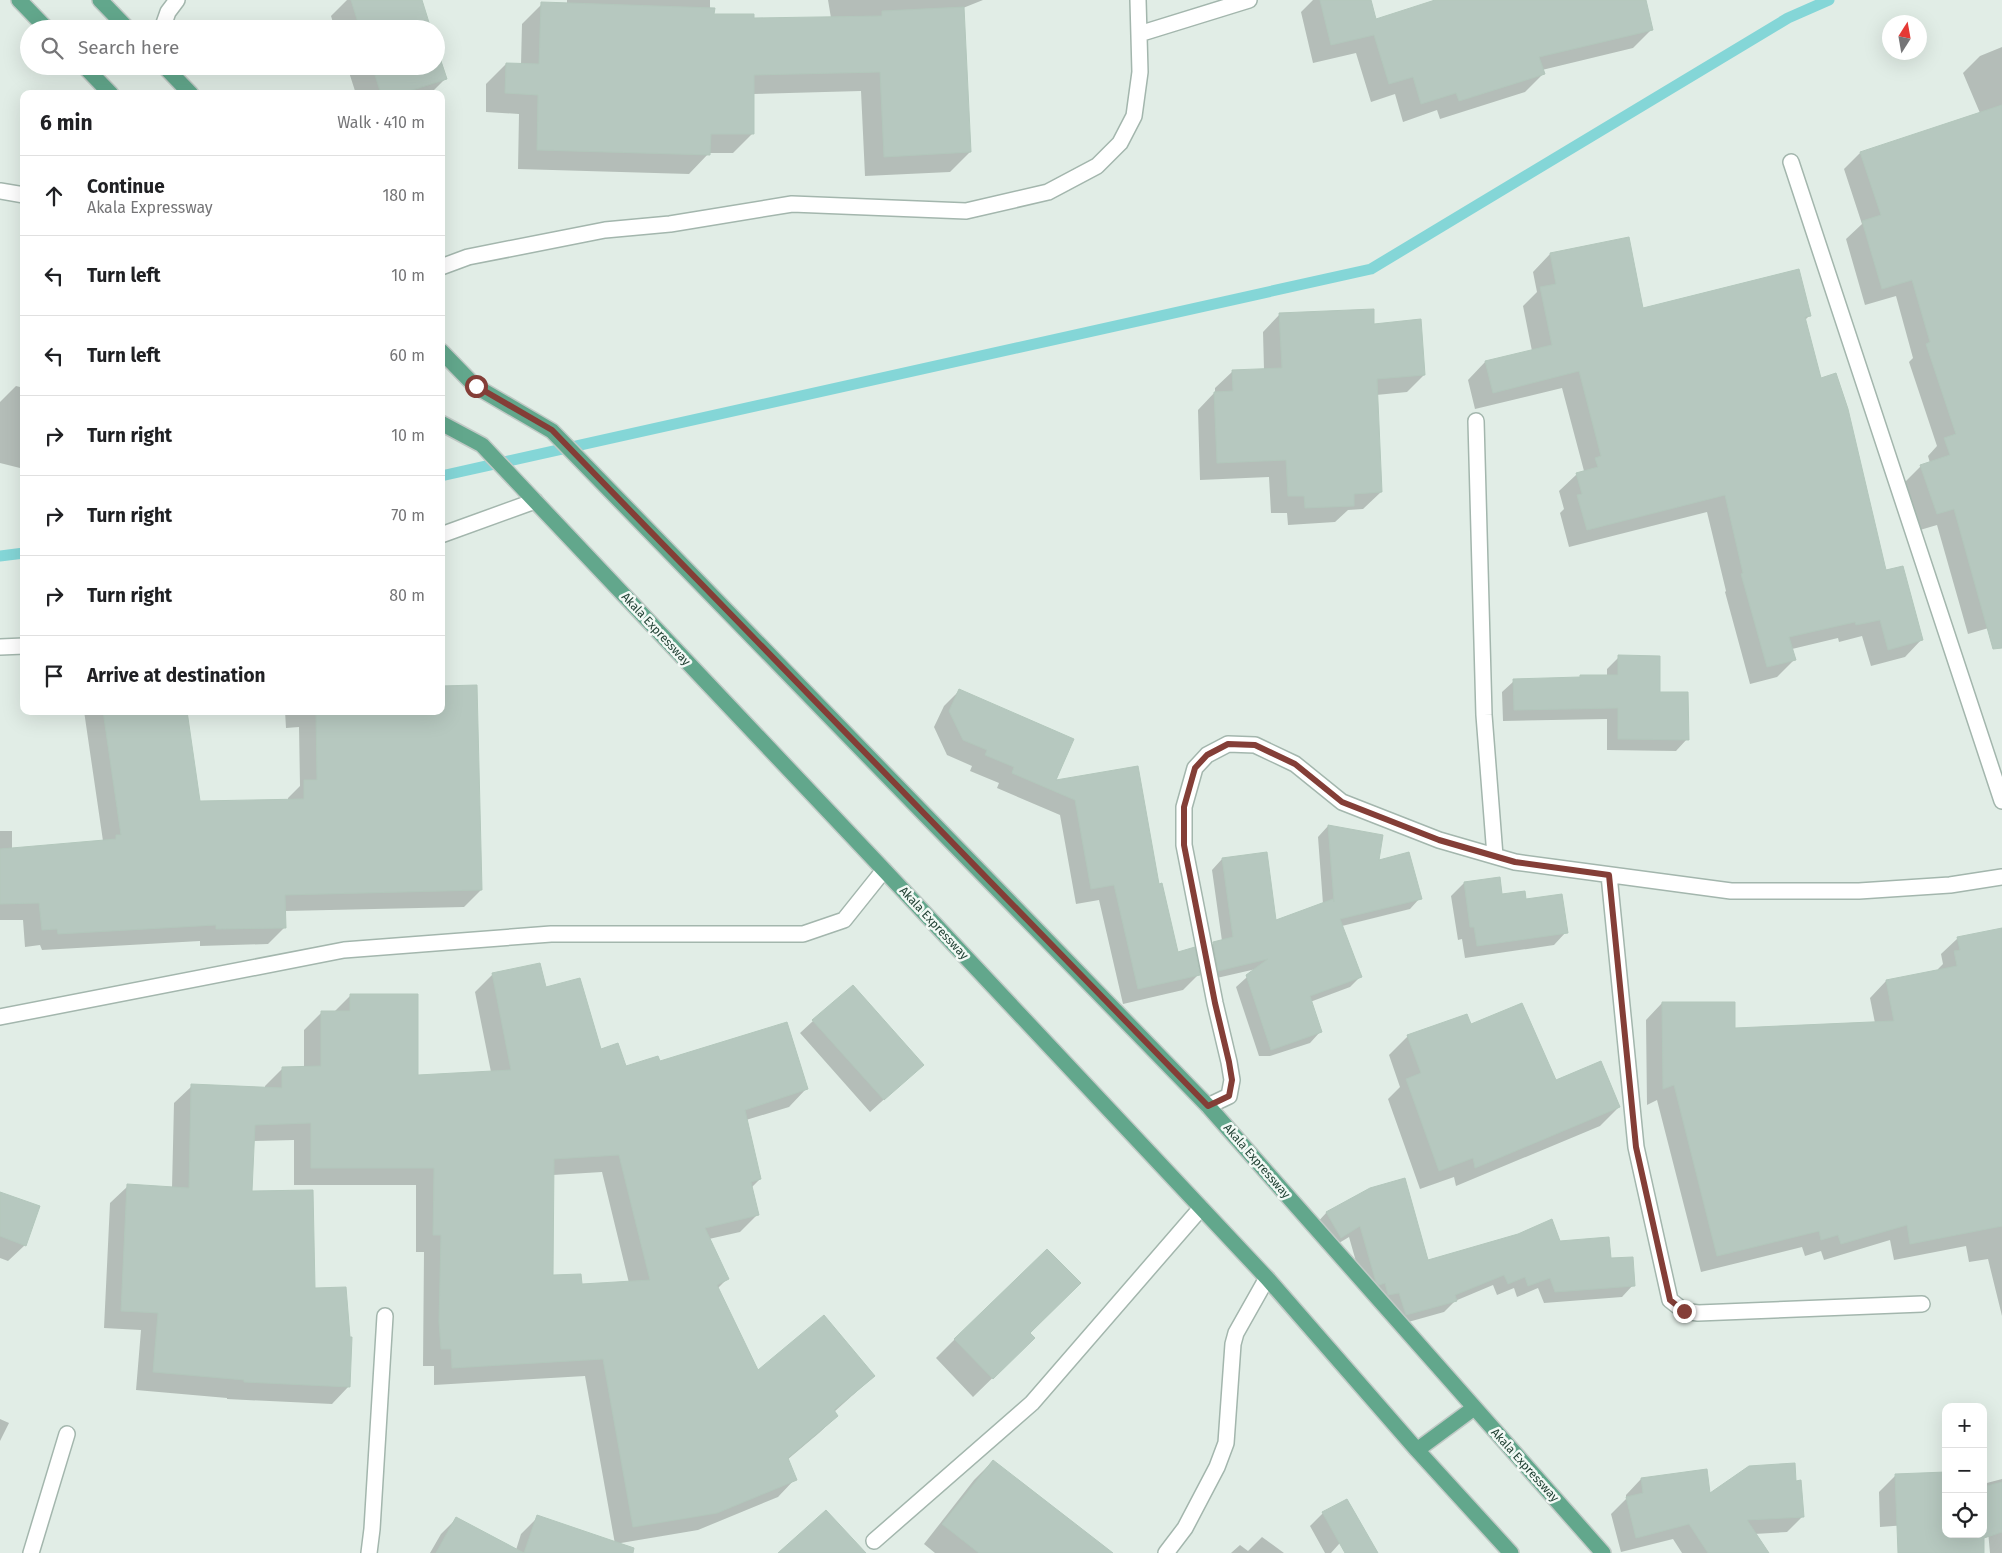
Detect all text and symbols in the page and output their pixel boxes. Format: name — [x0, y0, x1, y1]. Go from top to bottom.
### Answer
north arrow — [1882, 15, 1927, 60]
search box — [20, 20, 445, 75]
icon: search — [38, 34, 66, 62]
text: Search here — [78, 36, 179, 59]
text: 6 min — [40, 110, 93, 136]
text: Walk · 410 m — [337, 113, 425, 132]
text: Continue — [87, 175, 165, 198]
icon: ahead — [40, 182, 68, 210]
text: 180 m — [382, 186, 425, 205]
text: Akala Expressway — [87, 198, 213, 217]
icon: left — [40, 262, 68, 290]
text: Turn left — [87, 264, 161, 287]
text: 10 m — [391, 266, 425, 285]
icon: left — [40, 342, 68, 370]
text: Turn left — [87, 344, 161, 367]
text: 60 m — [390, 346, 425, 365]
route start — [465, 375, 488, 398]
icon: right — [40, 422, 68, 450]
text: Turn right — [87, 424, 172, 447]
text: 10 m — [391, 426, 425, 445]
icon: right — [40, 502, 68, 530]
text: Turn right — [87, 504, 172, 527]
text: 70 m — [391, 506, 425, 525]
icon: right — [40, 582, 68, 610]
text: Turn right — [87, 584, 172, 607]
text: 80 m — [389, 586, 425, 605]
street label: Akala Expressway — [619, 590, 693, 668]
icon: arrive — [40, 662, 68, 690]
text: Arrive at destination — [87, 664, 266, 687]
street label: Akala Expressway — [897, 884, 971, 962]
street label: Akala Expressway — [1221, 1121, 1293, 1201]
route end — [1673, 1300, 1696, 1323]
map controls — [1942, 1403, 1987, 1538]
button: + — [1942, 1403, 1987, 1448]
street label: Akala Expressway — [1488, 1425, 1562, 1505]
button: − — [1942, 1448, 1987, 1493]
button: locate — [1942, 1493, 1987, 1538]

